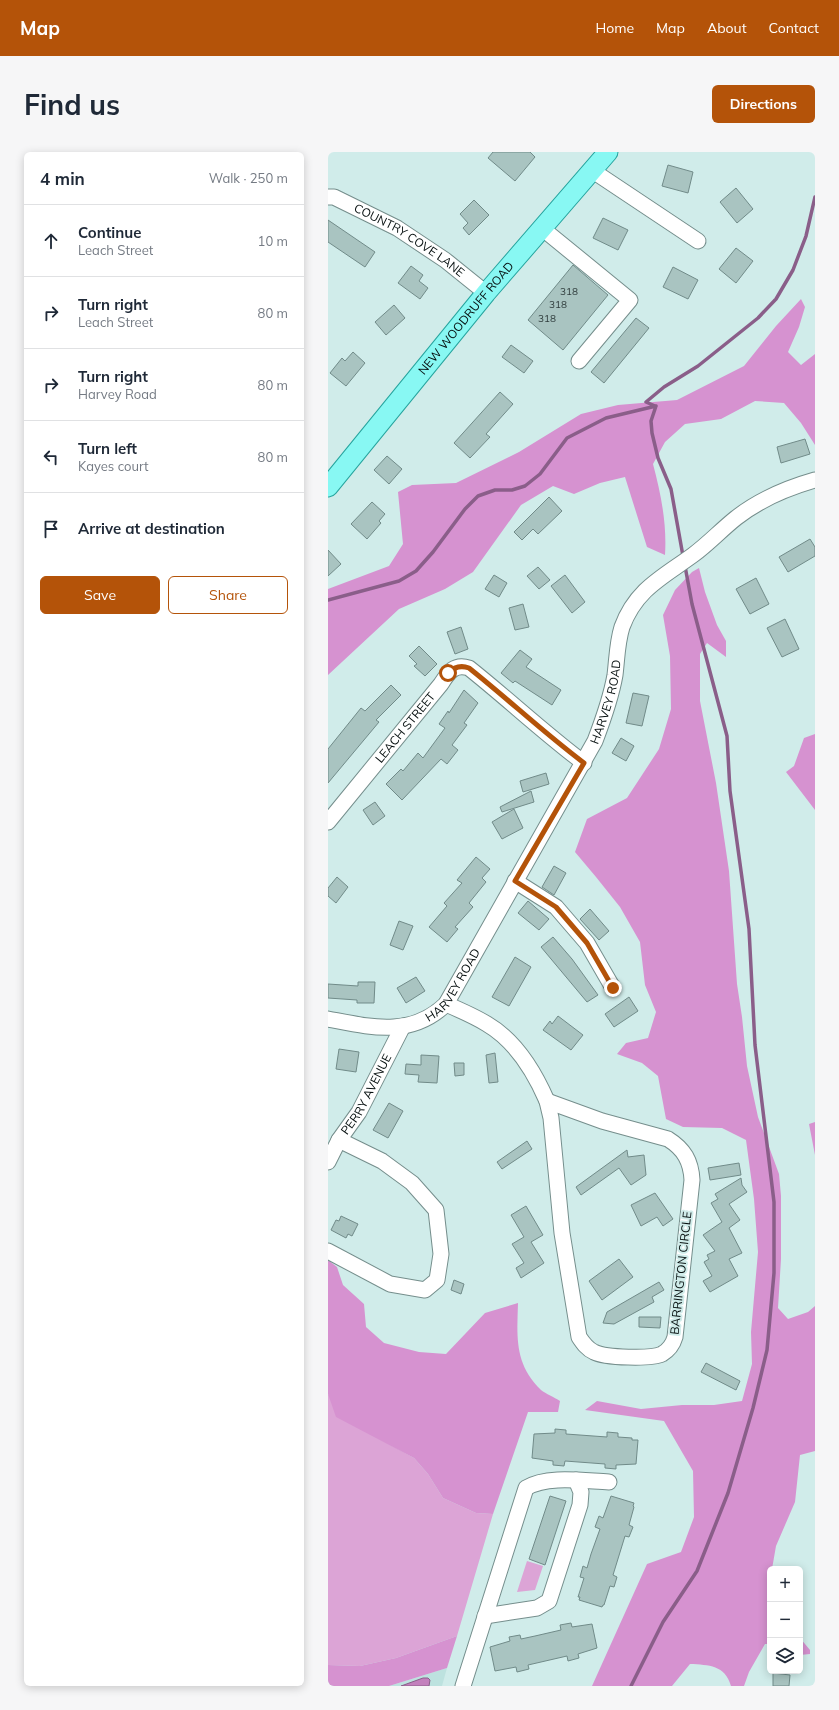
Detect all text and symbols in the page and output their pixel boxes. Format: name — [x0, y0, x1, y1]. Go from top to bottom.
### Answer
text: Map — [20, 16, 60, 40]
text: Home — [595, 19, 634, 37]
text: Map — [656, 19, 685, 37]
text: About — [707, 19, 747, 37]
text: Contact — [769, 19, 819, 37]
button: Directions — [712, 85, 815, 123]
text: Find us — [24, 87, 120, 122]
text: 4 min — [40, 168, 85, 189]
text: Walk · 250 m — [209, 170, 288, 186]
street label: COUNTRY COVE LANE — [352, 200, 468, 280]
text: Continue — [78, 223, 141, 242]
icon: ahead — [40, 230, 62, 252]
text: 10 m — [258, 233, 288, 249]
text: Leach Street — [78, 242, 153, 258]
street label: NEW WOODRUFF ROAD — [415, 258, 517, 377]
house number: 318 — [560, 285, 578, 298]
text: Turn right — [78, 295, 148, 314]
house number: 318 — [549, 298, 567, 311]
icon: right — [40, 302, 62, 324]
text: 80 m — [258, 305, 288, 321]
house number: 318 — [538, 312, 556, 325]
text: Leach Street — [78, 314, 153, 330]
text: Turn right — [78, 367, 148, 386]
icon: right — [40, 374, 62, 396]
text: 80 m — [258, 377, 288, 393]
text: Harvey Road — [78, 386, 157, 402]
text: Turn left — [78, 439, 137, 458]
icon: left — [40, 446, 62, 468]
text: 80 m — [258, 449, 288, 465]
text: Kayes court — [78, 458, 149, 474]
icon: arrive — [40, 518, 62, 540]
text: Arrive at destination — [78, 519, 225, 538]
button: Save — [40, 576, 160, 614]
button: Share — [168, 576, 288, 614]
street label: HARVEY ROAD — [587, 659, 624, 746]
route start — [439, 664, 457, 682]
street label: LEACH STREET — [372, 688, 439, 766]
street label: HARVEY ROAD — [422, 945, 483, 1024]
route end — [604, 979, 622, 997]
street label: PERRY AVENUE — [337, 1051, 394, 1137]
street label: BARRINGTON CIRCLE — [667, 1211, 694, 1335]
map controls — [767, 1566, 803, 1674]
button: + — [767, 1566, 803, 1602]
button: − — [767, 1602, 803, 1638]
button: layers — [767, 1638, 803, 1674]

